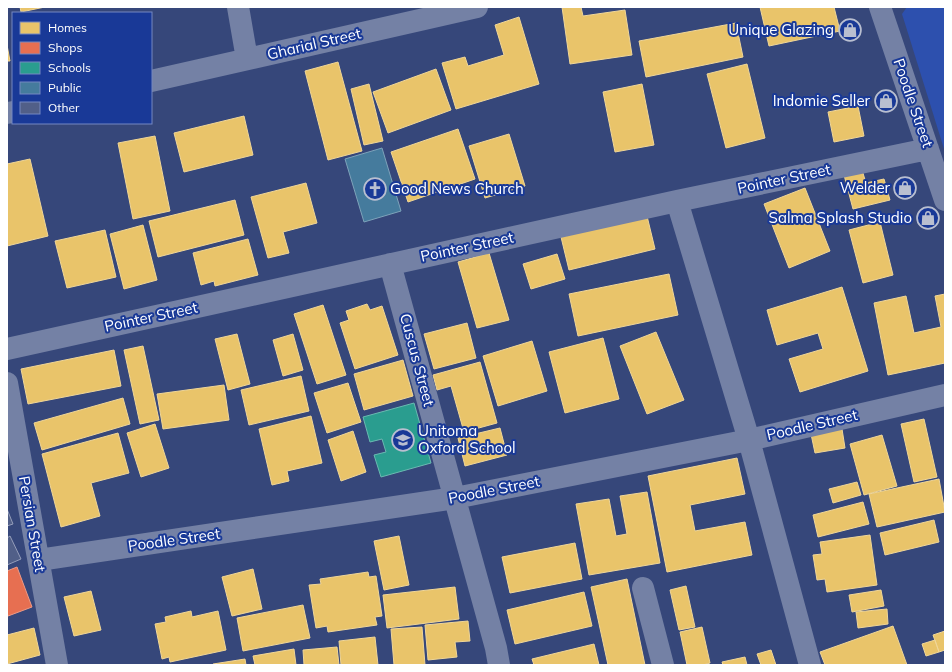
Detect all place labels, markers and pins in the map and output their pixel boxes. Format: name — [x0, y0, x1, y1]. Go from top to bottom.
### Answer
shop icon: Unique Glazing — [837, 17, 863, 43]
place label: Unique Glazing — [728, 20, 834, 39]
shop icon: Indomie Seller — [873, 88, 899, 114]
place label: Indomie Seller — [773, 91, 871, 110]
shop icon: Welder — [892, 175, 918, 201]
church icon: Good News Church — [362, 176, 388, 202]
place label: Welder — [840, 178, 891, 197]
place label: Good News Church — [390, 179, 524, 198]
shop icon: Salma Splash Studio — [915, 205, 941, 231]
place label: Salma Splash Studio — [769, 208, 912, 227]
place label: Unitoma Oxford School — [418, 421, 516, 457]
school or university icon: Unitoma Oxford School — [390, 427, 416, 453]

